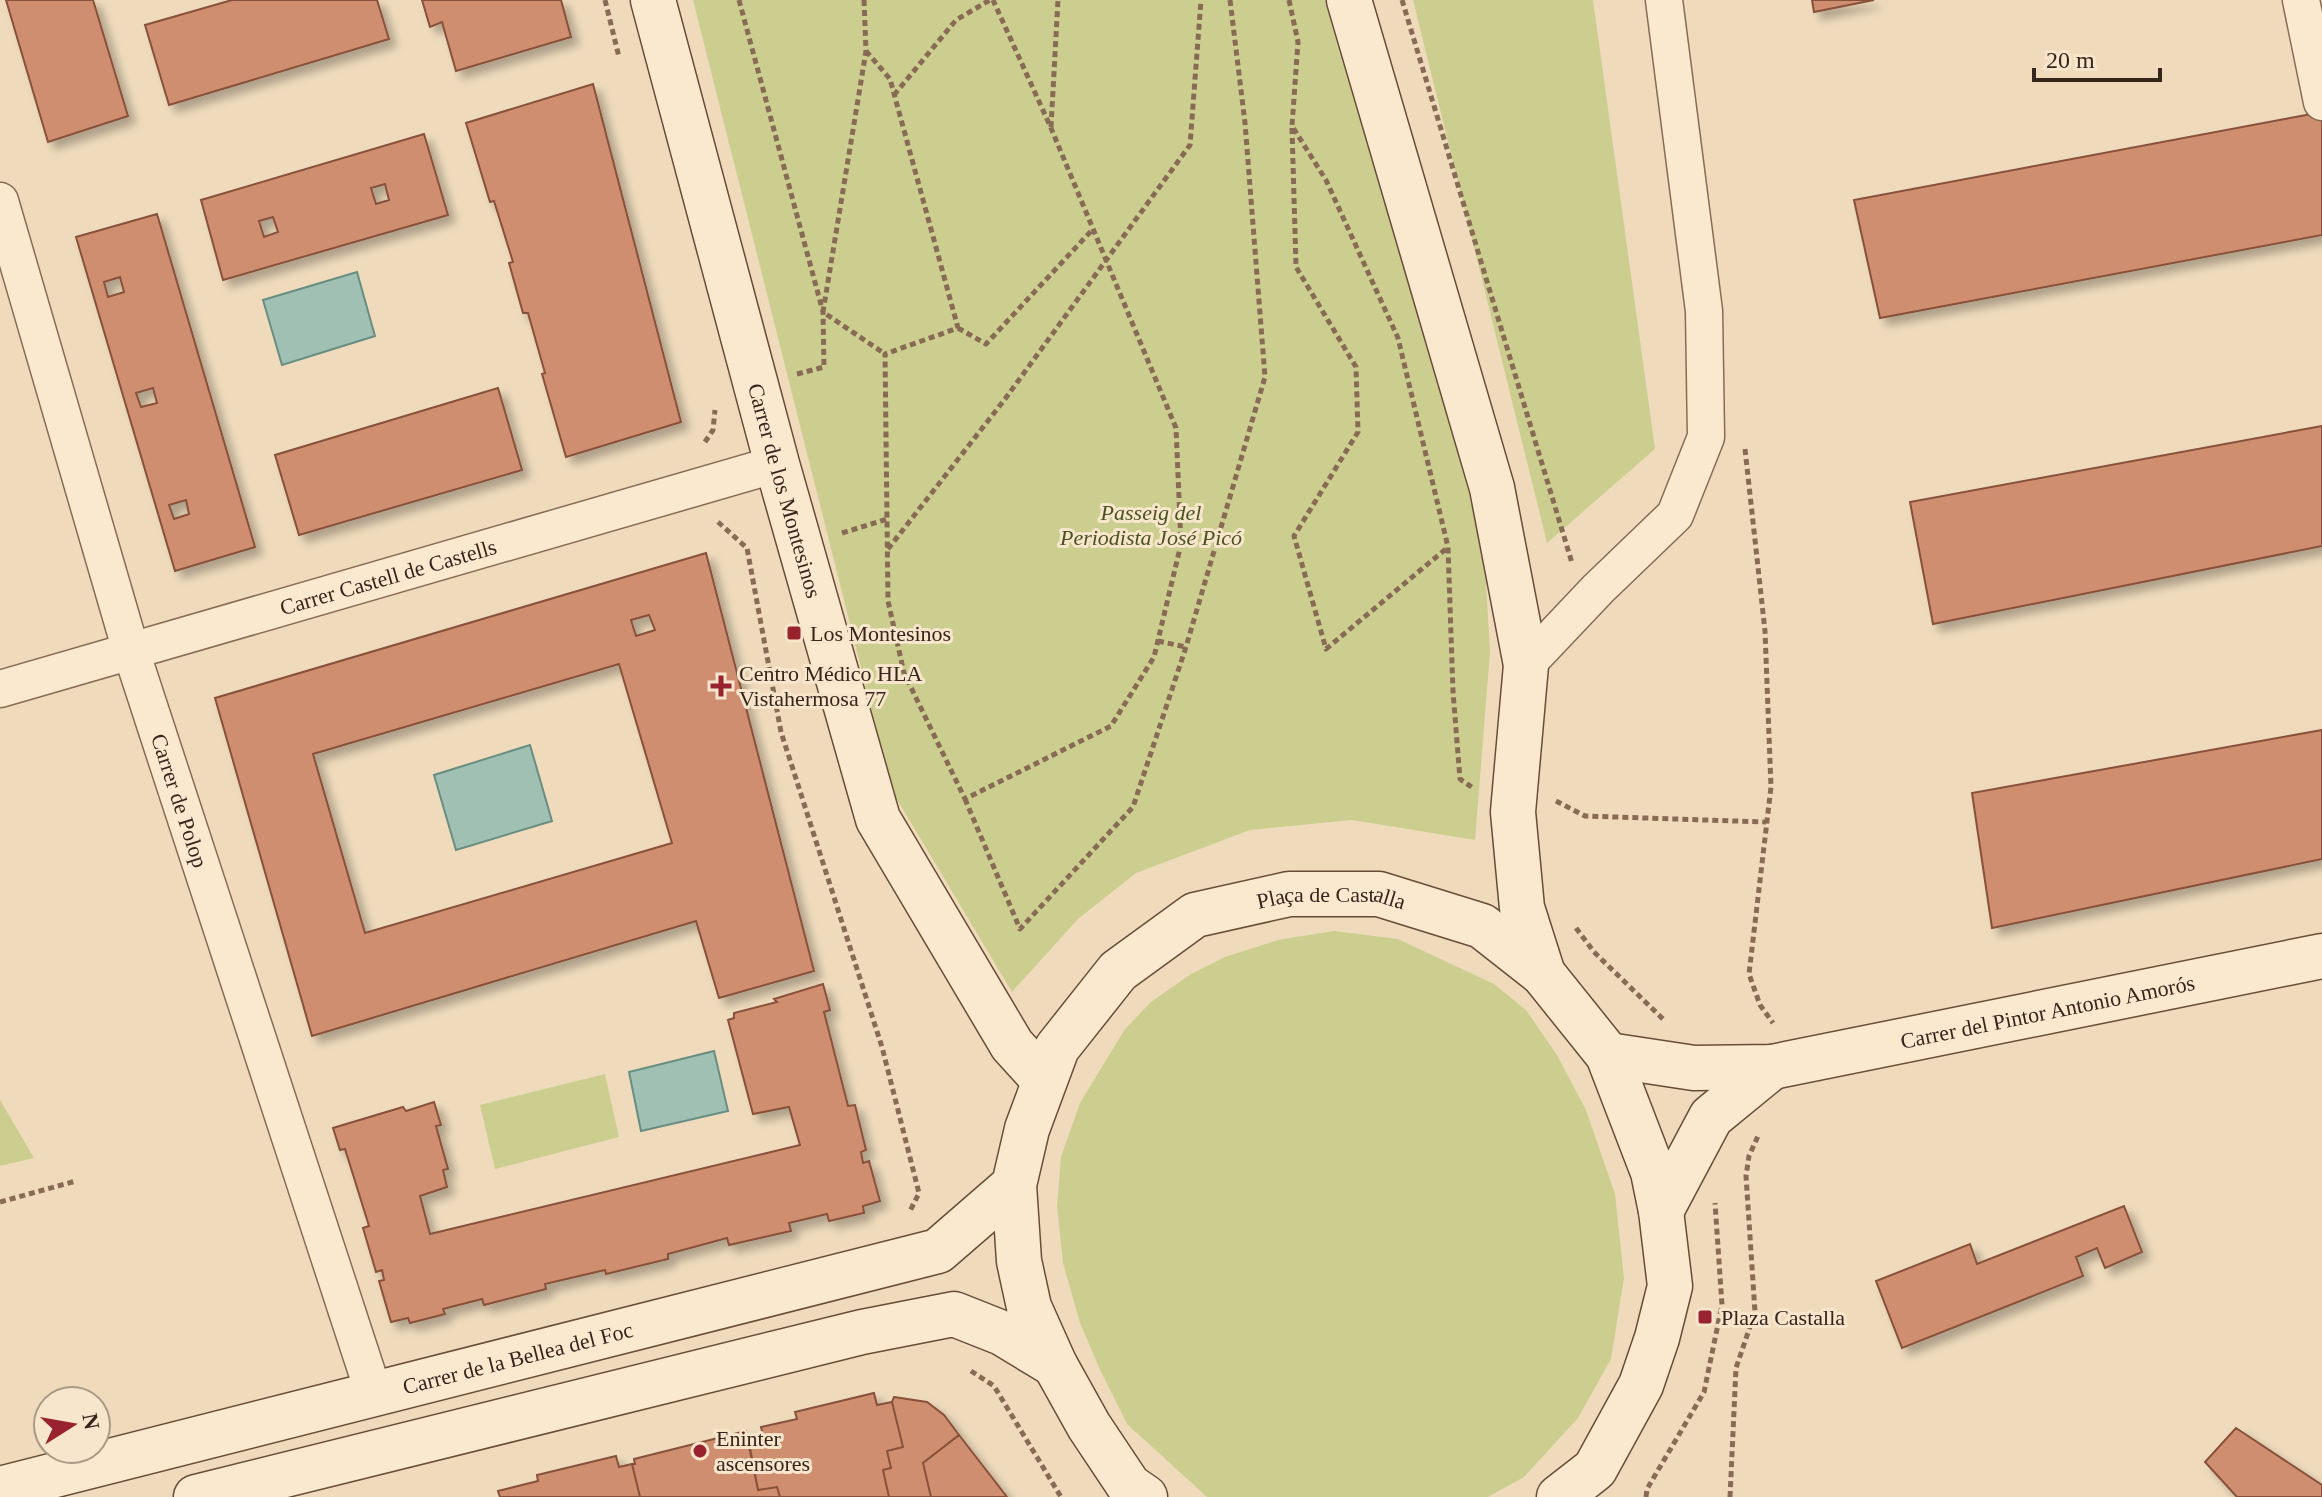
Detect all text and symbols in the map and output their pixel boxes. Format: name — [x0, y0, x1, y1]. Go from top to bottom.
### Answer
scale bar — [2034, 32, 2160, 82]
text: 20 m — [2046, 47, 2095, 73]
street label: Carrer de los Montesinos — [743, 381, 826, 601]
park label: Passeig del Periodista José Picó — [1059, 500, 1242, 550]
street label: Carrer Castell de Castells — [277, 534, 499, 620]
place label: Los Montesinos — [810, 621, 951, 646]
marker: Los Montesinos — [785, 624, 803, 642]
place label: Centro Médico HLA Vistahermosa 77 — [739, 661, 922, 711]
marker: Centro Médico HLA Vistahermosa 77 — [710, 675, 732, 697]
street label: Carrer de Polop — [146, 731, 213, 871]
street label: Plaça de Castalla — [1254, 881, 1409, 915]
street label: Carrer del Pintor Antonio Amorós — [1898, 970, 2197, 1054]
place label: Plaza Castalla — [1721, 1305, 1845, 1330]
marker: Plaza Castalla — [1696, 1308, 1714, 1326]
street label: Carrer de la Bellea del Foc — [400, 1317, 636, 1399]
north arrow — [32, 1385, 112, 1465]
text: N — [77, 1411, 105, 1432]
place label: Eninter ascensores — [716, 1426, 810, 1476]
marker: Eninter ascensores — [691, 1442, 709, 1460]

